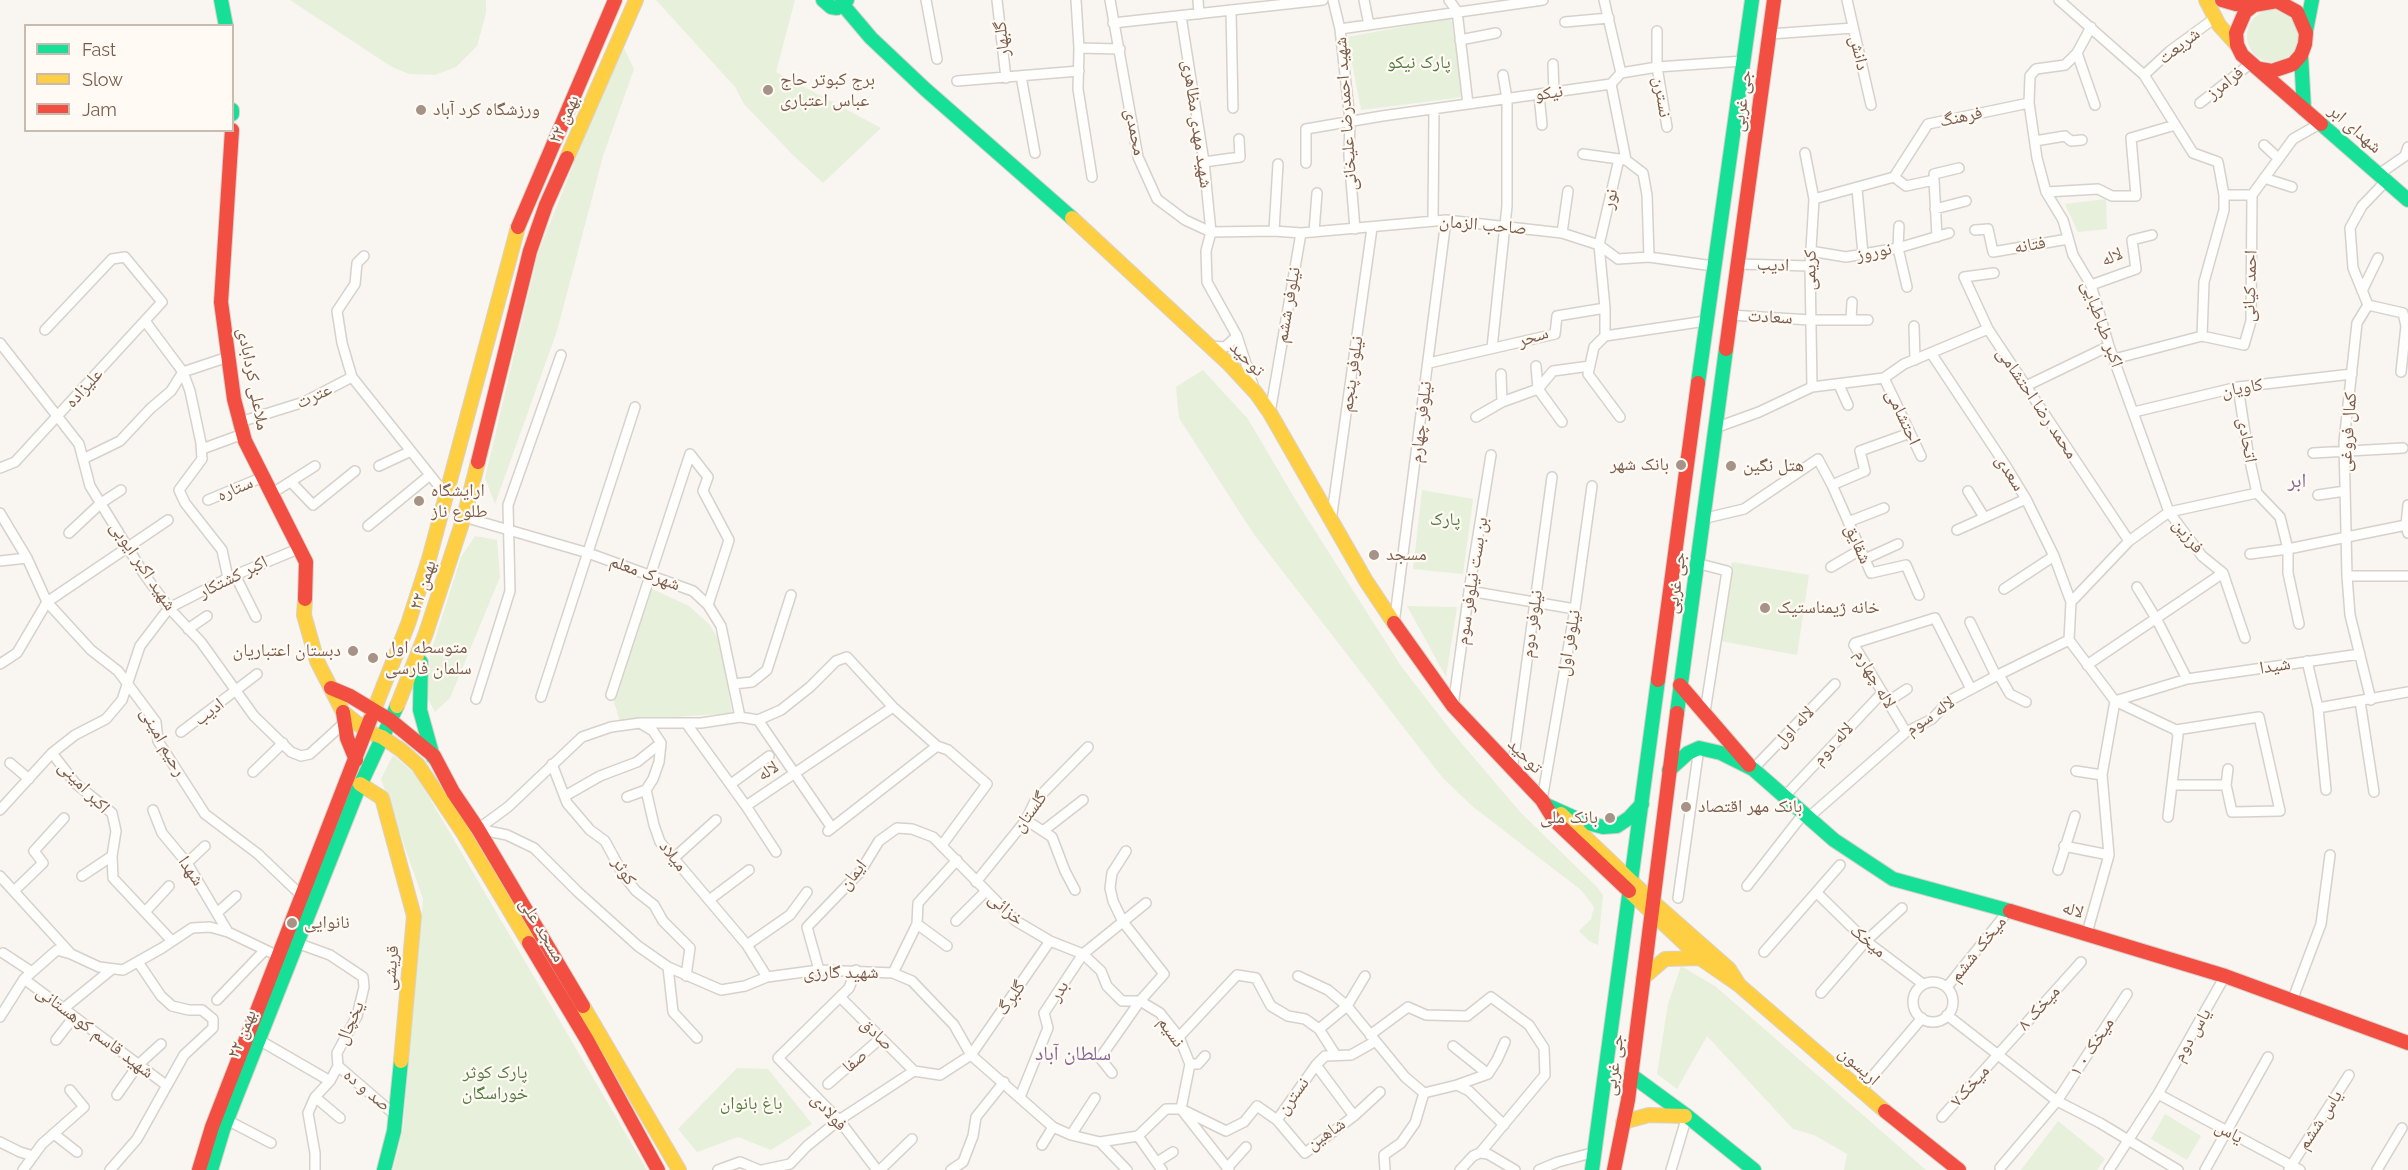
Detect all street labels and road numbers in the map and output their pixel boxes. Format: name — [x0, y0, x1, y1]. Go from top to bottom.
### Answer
street label: گلبهار — [989, 20, 1015, 58]
street label: شریعت — [2154, 23, 2204, 69]
street label: دانش — [1845, 34, 1873, 72]
street label: شهید احمدرضا علیخانی — [1330, 36, 1362, 192]
street label: شهید مهدی مظاهری — [1177, 59, 1217, 189]
street label: فرامرز — [2202, 62, 2248, 104]
street label: جی غربی — [1727, 69, 1757, 133]
street label: نسترن — [1648, 75, 1676, 119]
street label: نیکو — [1534, 80, 1564, 106]
street label: ۲۲ بهمن — [544, 92, 584, 146]
street label: شهدای ابر — [2324, 100, 2386, 158]
street label: فرهنگ — [1938, 102, 1984, 132]
street label: محمدی — [1120, 107, 1150, 157]
street label: نور — [1597, 187, 1623, 211]
street label: صاحب الزمان — [1438, 210, 1528, 240]
street label: فتانه — [2013, 232, 2047, 258]
street label: نوروز — [1854, 238, 1894, 266]
street label: لاله — [2098, 243, 2126, 271]
street label: کریمی — [1799, 249, 1821, 291]
street label: احمد کیانی — [2238, 250, 2262, 322]
street label: ادیب — [1756, 254, 1790, 276]
street label: نیلوفر ششم — [1271, 265, 1305, 345]
street label: اکبر طباطبایی — [2076, 278, 2128, 370]
street label: سعادت — [1747, 305, 1793, 329]
street label: سحر — [1515, 322, 1551, 352]
street label: ملاعلی کردابادی — [232, 326, 274, 432]
street label: نیلوفر پنجم — [1336, 335, 1368, 413]
street label: توحید — [1225, 337, 1269, 381]
street label: محمد رضا احتشامی — [1992, 343, 2082, 463]
street label: علیزاده — [60, 364, 108, 412]
street label: کاویان — [2220, 374, 2264, 402]
street label: عترت — [293, 378, 335, 414]
street label: نیلوفر چهارم — [1405, 380, 1437, 464]
street label: احتشامی — [1881, 386, 1925, 448]
street label: کمال فروغی — [2334, 392, 2362, 472]
street label: اتحادی — [2232, 416, 2262, 464]
street label: سعدی — [1991, 451, 2029, 495]
street label: ستاره — [214, 472, 256, 506]
street label: فرزین — [2168, 514, 2208, 558]
street label: بن بست نیلوفر سوم — [1451, 516, 1493, 646]
street label: شهید اکبر ایوبی — [105, 517, 181, 615]
street label: شقایق — [1840, 521, 1876, 567]
street label: شهرک معلم — [607, 550, 683, 596]
street label: اکبر کشتکار — [195, 551, 271, 603]
street label: جی غربی — [1661, 551, 1691, 615]
street label: ۲۲ بهمن — [405, 558, 441, 612]
street label: نیلوفر دوم — [1517, 589, 1547, 659]
street label: نیلوفر اول — [1553, 608, 1585, 678]
street label: لاله چهارم — [1850, 646, 1900, 712]
street label: شیدا — [2258, 653, 2292, 679]
street label: لاله سوم — [1901, 692, 1959, 740]
street label: ادیب — [189, 694, 229, 730]
street label: لاله اول — [1769, 702, 1819, 752]
street label: رحیم امینی — [135, 704, 191, 780]
street label: لاله دوم — [1808, 718, 1858, 770]
street label: توحید — [1503, 734, 1547, 778]
street label: اکبر امینی — [53, 756, 115, 818]
street label: لاله — [753, 756, 783, 786]
street label: گلستان — [1008, 787, 1052, 837]
street label: میلاد — [654, 836, 692, 876]
street label: شهدا — [173, 852, 209, 890]
street label: کوثر — [607, 853, 641, 889]
street label: ایمان — [834, 855, 872, 895]
street label: خزائی — [984, 888, 1028, 930]
street label: مسجد علی — [514, 894, 570, 966]
street label: لاله — [2060, 897, 2086, 923]
street label: میخک ششم — [1945, 912, 2011, 986]
street label: میخک — [1845, 920, 1891, 962]
street label: قریشی — [378, 944, 404, 992]
street label: شهید گارزی — [803, 962, 879, 984]
street label: گلبرگ — [991, 976, 1031, 1020]
street label: بدر — [1044, 977, 1074, 1005]
street label: شهید قاسم کوهستانی — [32, 981, 158, 1083]
street label: میخک ۸ — [2013, 981, 2065, 1035]
street label: یخچال — [331, 998, 369, 1048]
street label: یاس دوم — [2168, 1004, 2216, 1066]
street label: ۲۲ بهمن — [223, 1007, 261, 1061]
street label: نسیم — [1153, 1012, 1189, 1052]
street label: صادق — [856, 1013, 898, 1055]
street label: میخک ۰ ۱ — [2065, 1013, 2119, 1081]
street label: جی غربی — [1599, 1033, 1629, 1097]
street label: اریسون — [1834, 1042, 1884, 1090]
street label: صفا — [838, 1044, 872, 1078]
street label: میخک۷ — [1946, 1061, 1994, 1111]
street label: صد و ده — [339, 1064, 395, 1116]
street label: نسترن — [1272, 1073, 1314, 1119]
street label: یاس ششم — [2293, 1086, 2347, 1154]
street label: فولادی — [806, 1088, 852, 1136]
street label: شاهین — [1302, 1113, 1350, 1155]
street label: یاس — [2211, 1116, 2247, 1148]

